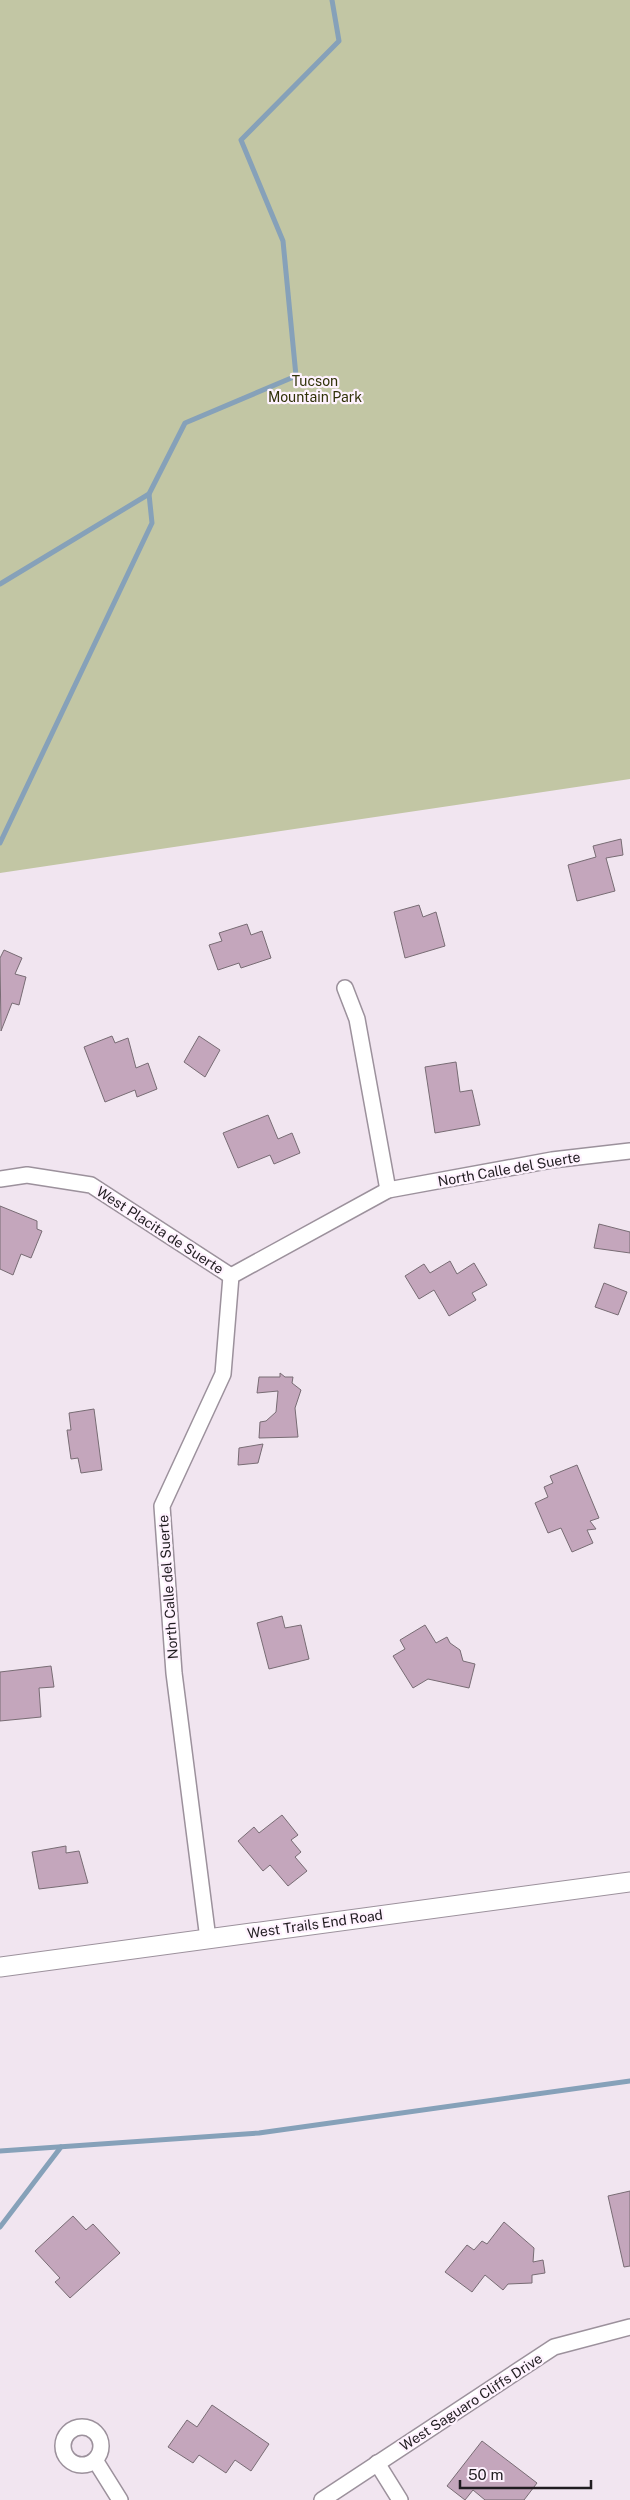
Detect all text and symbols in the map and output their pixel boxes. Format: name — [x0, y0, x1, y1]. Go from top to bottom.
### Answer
park label: Tucson Mountain Park — [268, 373, 362, 405]
street label: North Calle del Suerte — [436, 1149, 582, 1189]
street label: West Placita de Suerte — [94, 1183, 226, 1277]
street label: North Calle del Suerte — [155, 1514, 181, 1660]
street label: West Trails End Road — [246, 1907, 384, 1941]
street label: West Saguaro Cliffs Drive — [397, 2350, 545, 2454]
scale bar — [460, 2458, 591, 2490]
text: 50 m — [468, 2466, 503, 2483]

